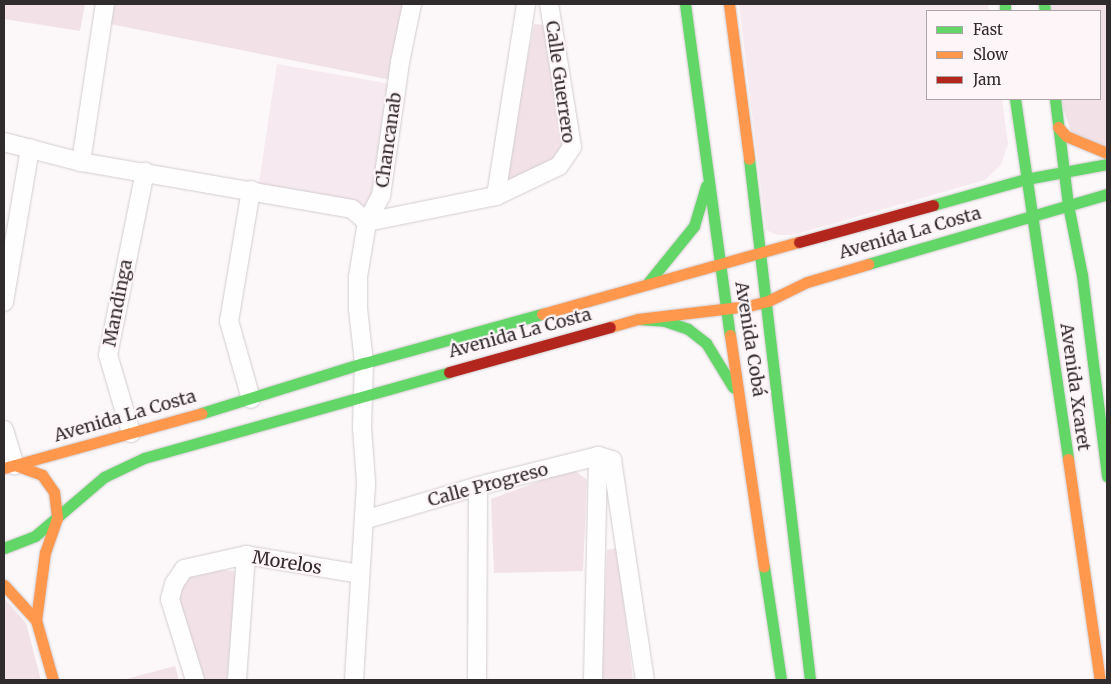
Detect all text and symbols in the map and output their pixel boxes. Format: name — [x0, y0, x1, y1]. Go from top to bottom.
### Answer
legend — [926, 10, 1101, 100]
street label: Calle Guerrero — [541, 19, 579, 145]
text: Fast — [973, 20, 1003, 39]
text: Slow — [973, 45, 1008, 64]
text: Jam — [973, 70, 1001, 89]
street label: Chancanab — [372, 91, 406, 189]
street label: Avenida La Costa — [836, 202, 984, 264]
street label: Mandinga — [99, 258, 137, 348]
street label: Avenida Cobá — [730, 280, 770, 398]
street label: Avenida La Costa — [446, 304, 594, 362]
street label: Avenida Xcaret — [1055, 322, 1095, 452]
street label: Avenida La Costa — [51, 385, 199, 447]
street label: Calle Progreso — [425, 459, 551, 511]
street label: Morelos — [251, 547, 323, 579]

